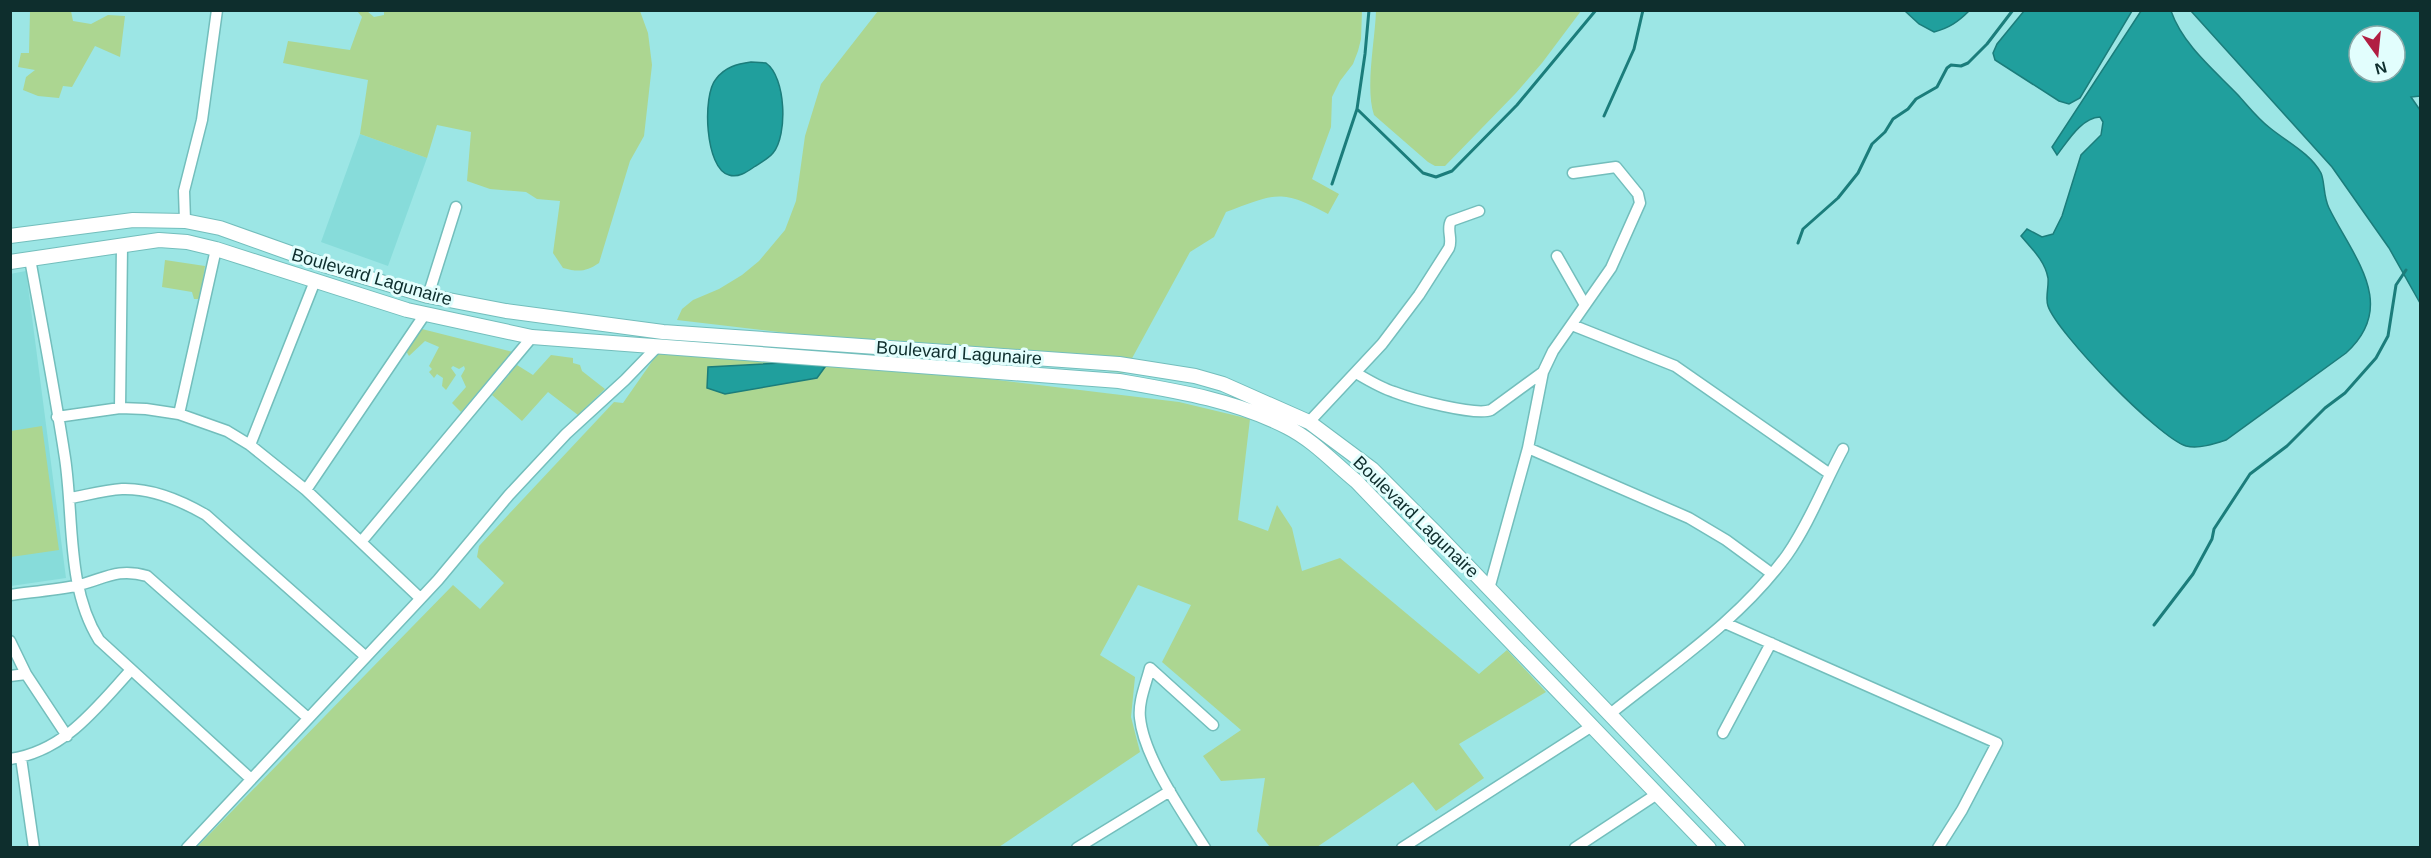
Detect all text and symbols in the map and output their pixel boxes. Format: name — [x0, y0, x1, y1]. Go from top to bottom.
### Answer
north arrow — [2347, 24, 2407, 84]
text: N — [2373, 58, 2389, 78]
street label: Boulevard Lagunaire — [289, 244, 455, 310]
street label: Boulevard Lagunaire — [875, 337, 1043, 369]
street label: Boulevard Lagunaire — [1349, 452, 1483, 582]

